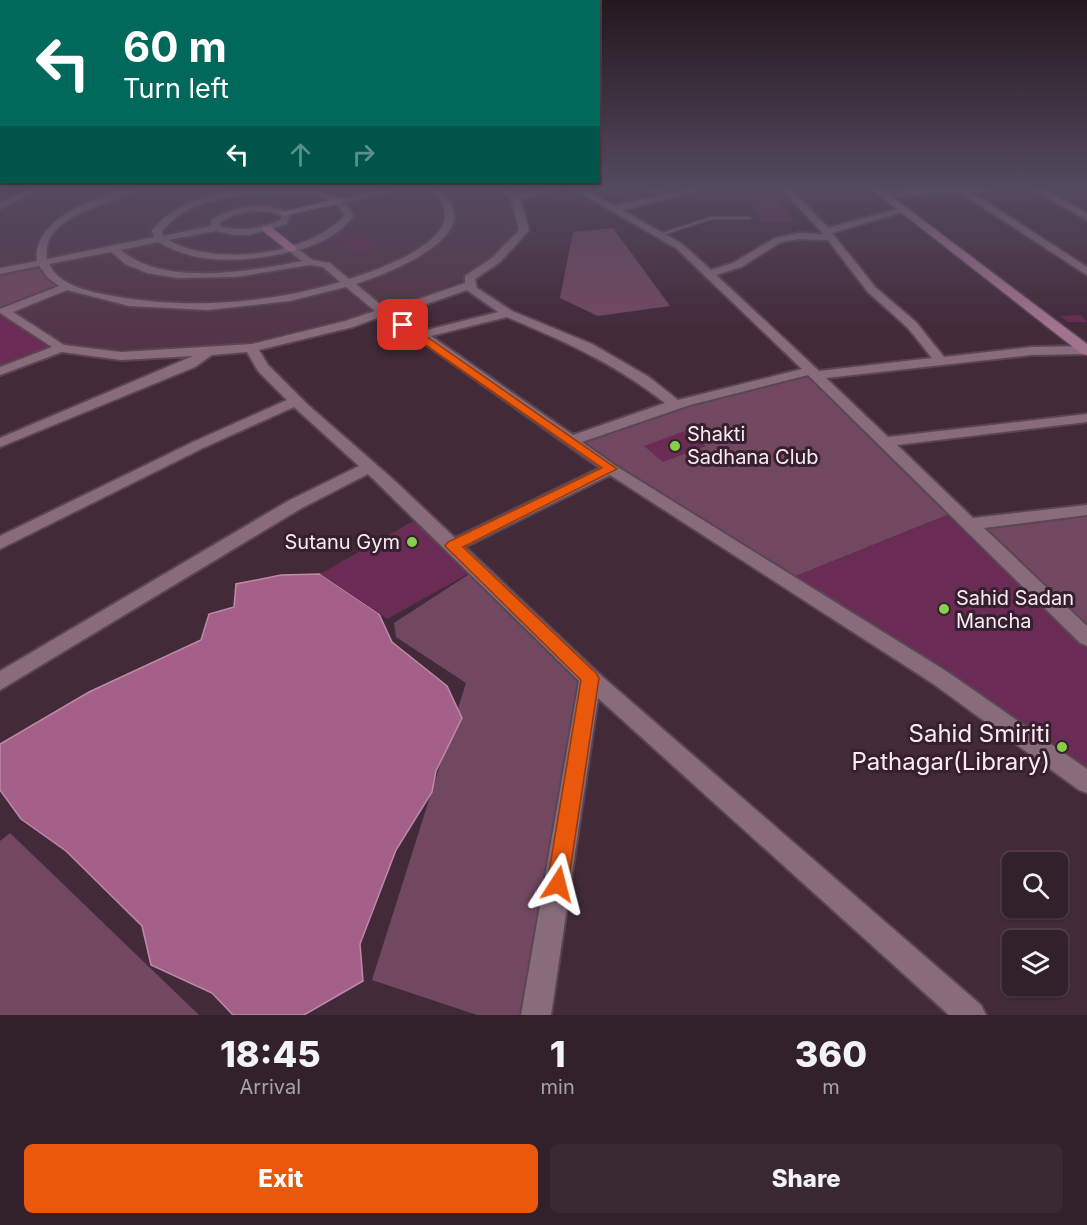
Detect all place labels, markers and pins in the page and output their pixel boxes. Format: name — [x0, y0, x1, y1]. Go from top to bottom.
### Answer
pin — [377, 299, 428, 350]
place label: Shakti Sadhana Club — [687, 422, 819, 469]
marker: Shakti Sadhana Club — [668, 439, 682, 453]
place label: Sutanu Gym — [285, 530, 400, 554]
marker: Sutanu Gym — [405, 535, 419, 549]
place label: Sahid Sadan Mancha — [956, 586, 1074, 633]
marker: Sahid Sadan Mancha — [937, 602, 951, 616]
place label: Sahid Smiriti Pathagar(Library) — [851, 719, 1050, 776]
marker: Sahid Smiriti Pathagar(Library) — [1055, 740, 1069, 754]

